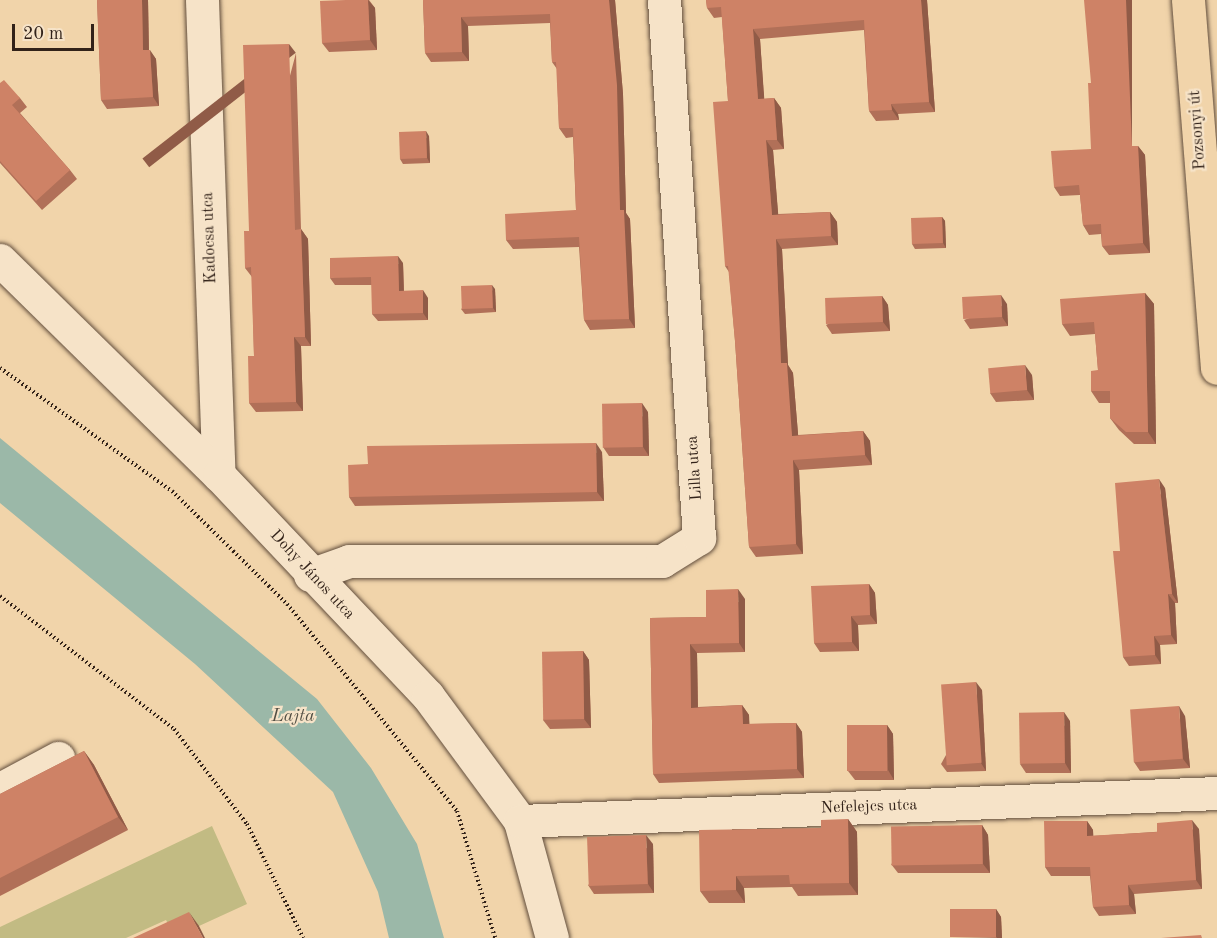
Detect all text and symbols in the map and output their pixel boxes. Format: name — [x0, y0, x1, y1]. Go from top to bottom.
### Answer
scale bar — [15, 12, 98, 50]
text: 20 m — [23, 25, 63, 43]
street label: Pozsonyi út — [1186, 89, 1210, 171]
street label: Kadocsa utca — [199, 192, 221, 284]
street label: Lilla utca — [683, 435, 707, 501]
street label: Dohy János utca — [266, 526, 358, 624]
water label: Lajta — [271, 705, 315, 727]
street label: Nefelejcs utca — [820, 796, 918, 818]

